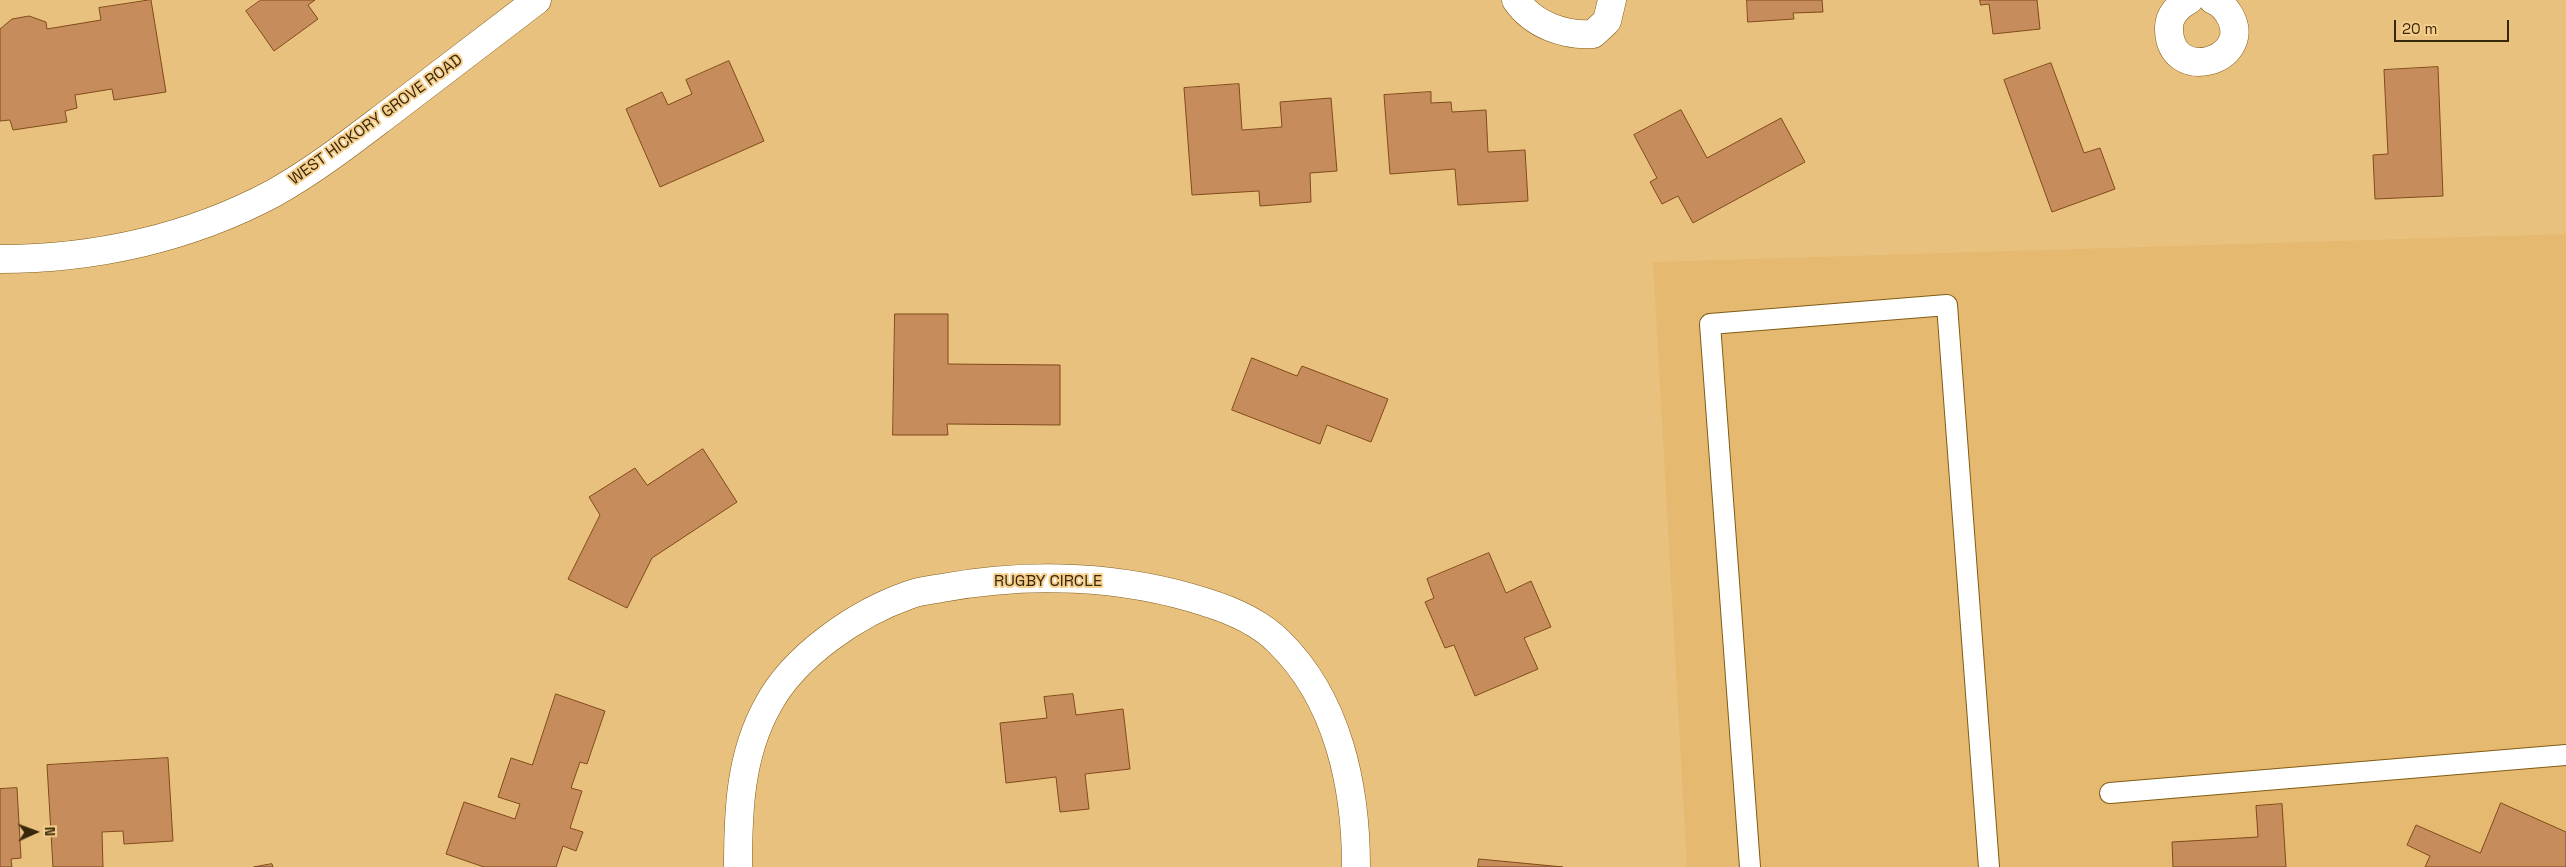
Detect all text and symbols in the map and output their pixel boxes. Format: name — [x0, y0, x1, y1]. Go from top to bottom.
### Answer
scale bar — [2396, 10, 2511, 42]
text: 20 m — [2402, 19, 2437, 38]
street label: WEST HICKORY GROVE ROAD — [286, 51, 466, 189]
street label: RUGBY CIRCLE — [994, 572, 1102, 592]
north arrow — [10, 807, 60, 857]
text: N — [41, 826, 59, 836]

